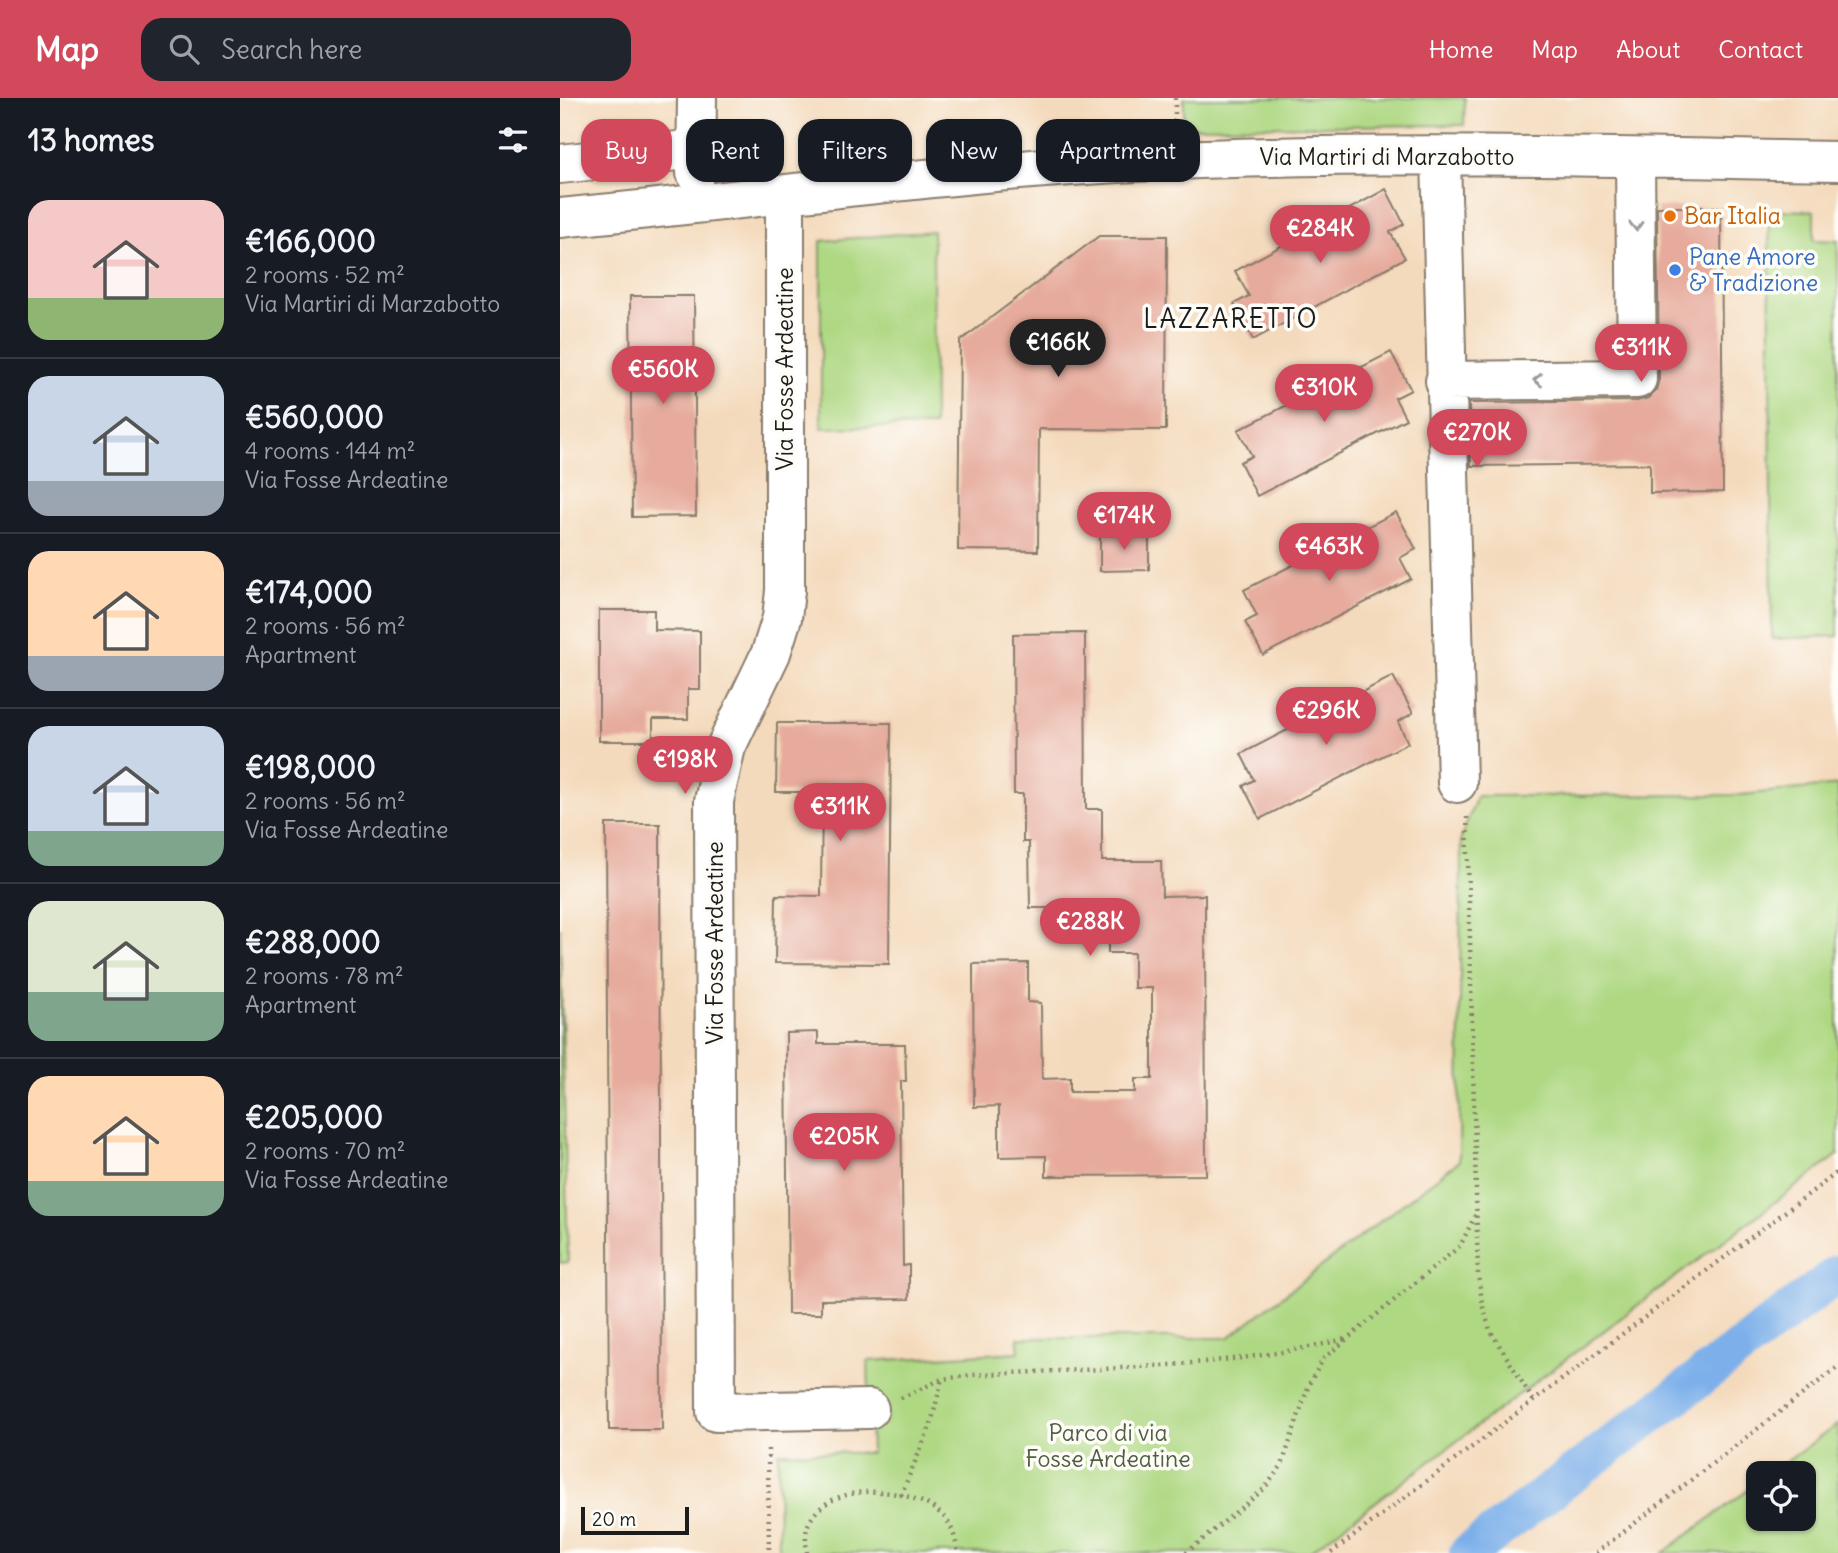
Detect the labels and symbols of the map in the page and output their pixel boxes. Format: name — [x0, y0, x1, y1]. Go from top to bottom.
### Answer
street label: Via Martiri di Marzabotto — [1259, 142, 1515, 171]
place label: Bar Italia — [1684, 201, 1781, 230]
pin: €284K — [1271, 206, 1369, 265]
marker: Bar Italia — [1662, 208, 1678, 224]
one-way arrow — [1628, 221, 1643, 232]
place label: Pane Amore & Tradizione — [1689, 242, 1818, 297]
marker: Pane Amore & Tradizione — [1667, 262, 1683, 278]
street label: Via Fosse Ardeatine — [770, 267, 799, 471]
district label: LAZZARETTO — [1143, 302, 1319, 335]
pin: €166K — [1009, 320, 1107, 379]
pin: €311K — [1592, 324, 1690, 384]
pin: €560K — [614, 346, 712, 406]
pin: €310K — [1275, 364, 1373, 424]
one-way arrow — [1533, 372, 1543, 388]
pin: €270K — [1428, 410, 1526, 469]
pin: €174K — [1075, 492, 1173, 552]
pin: €463K — [1280, 524, 1378, 583]
pin: €296K — [1277, 688, 1375, 747]
pin: €198K — [636, 736, 734, 796]
pin: €311K — [791, 784, 889, 843]
street label: Via Fosse Ardeatine — [700, 841, 729, 1045]
pin: €288K — [1041, 898, 1139, 958]
pin: €205K — [795, 1114, 893, 1173]
park label: Parco di via Fosse Ardeatine — [1025, 1418, 1191, 1473]
scale bar — [581, 1504, 690, 1536]

